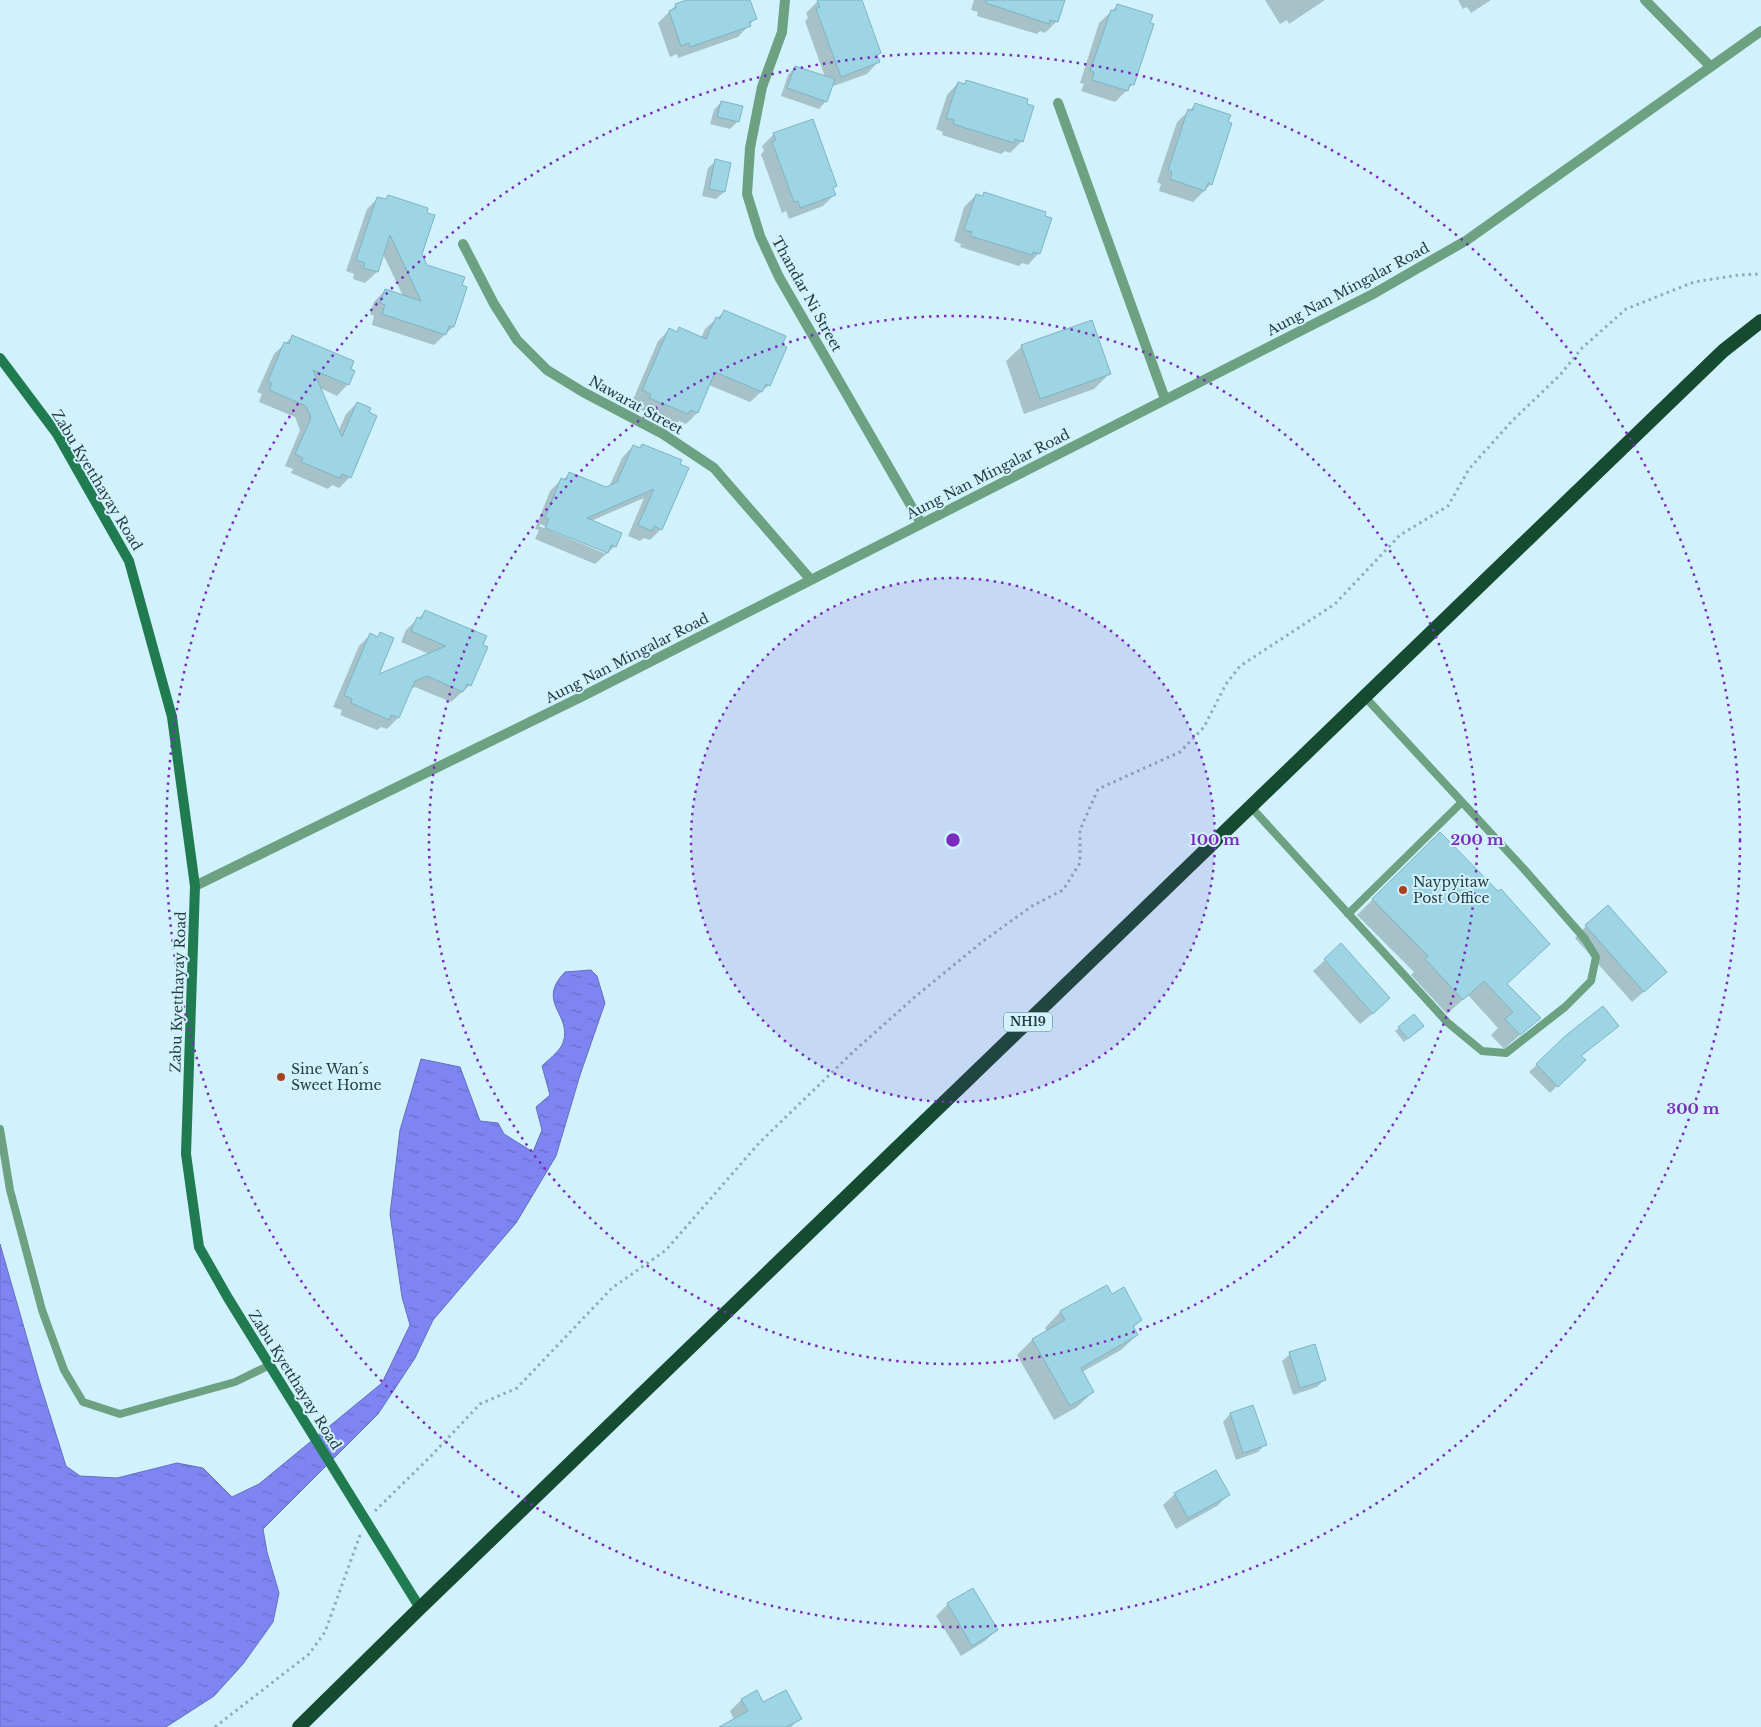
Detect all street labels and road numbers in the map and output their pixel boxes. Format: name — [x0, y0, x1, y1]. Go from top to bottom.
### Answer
street label: Thandar Ni Street — [768, 233, 847, 355]
street label: Aung Nan Mingalar Road — [1263, 238, 1433, 340]
street label: Nawarat Street — [586, 372, 687, 439]
street label: Zabu Kyetthayay Road — [48, 406, 147, 554]
street label: Aung Nan Mingalar Road — [902, 425, 1073, 524]
street label: Aung Nan Mingalar Road — [541, 609, 712, 708]
street label: Zabu Kyetthayay Road — [166, 911, 190, 1073]
road number: NH19 — [1004, 1012, 1052, 1032]
street label: Zabu Kyetthayay Road — [245, 1307, 346, 1454]

